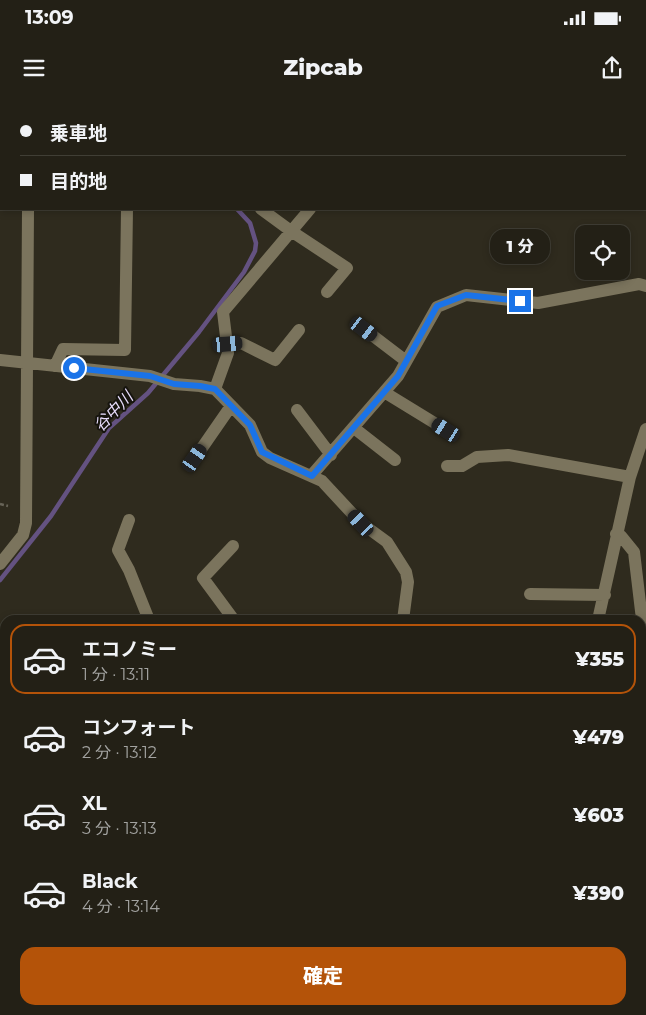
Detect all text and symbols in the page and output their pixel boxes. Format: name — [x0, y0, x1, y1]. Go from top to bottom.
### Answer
text: 13:09 — [25, 6, 74, 29]
icon: menu — [20, 54, 48, 82]
text: Zipcab — [283, 54, 363, 81]
icon: share — [598, 54, 626, 82]
text: 乗車地 — [50, 122, 107, 145]
text: 目的地 — [50, 170, 107, 193]
map controls — [575, 225, 630, 280]
button: locate — [575, 225, 630, 280]
callout: 1 分 — [490, 228, 550, 264]
text: 1 分 — [506, 237, 534, 256]
route end — [509, 290, 531, 312]
car — [347, 314, 380, 344]
car — [212, 335, 243, 353]
route start — [63, 357, 85, 379]
water label: 谷中川 — [90, 386, 138, 435]
car — [429, 416, 462, 444]
car — [180, 441, 209, 475]
car — [345, 507, 376, 539]
icon: car — [22, 637, 67, 682]
text: エコノミー — [82, 638, 177, 661]
text: ¥355 — [575, 648, 624, 671]
text: 1 分 · 13:11 — [82, 665, 150, 684]
icon: car — [22, 715, 67, 760]
text: コンフォート — [82, 716, 195, 739]
text: ¥479 — [573, 726, 624, 749]
text: 2 分 · 13:12 — [82, 743, 157, 762]
text: XL — [82, 792, 107, 815]
icon: car — [22, 793, 67, 838]
text: ¥603 — [573, 804, 624, 827]
text: 3 分 · 13:13 — [82, 819, 157, 838]
text: Black — [82, 870, 138, 893]
icon: car — [22, 871, 67, 916]
text: ¥390 — [573, 882, 624, 905]
text: 4 分 · 13:14 — [82, 897, 160, 916]
button: 確定 — [20, 947, 626, 1005]

